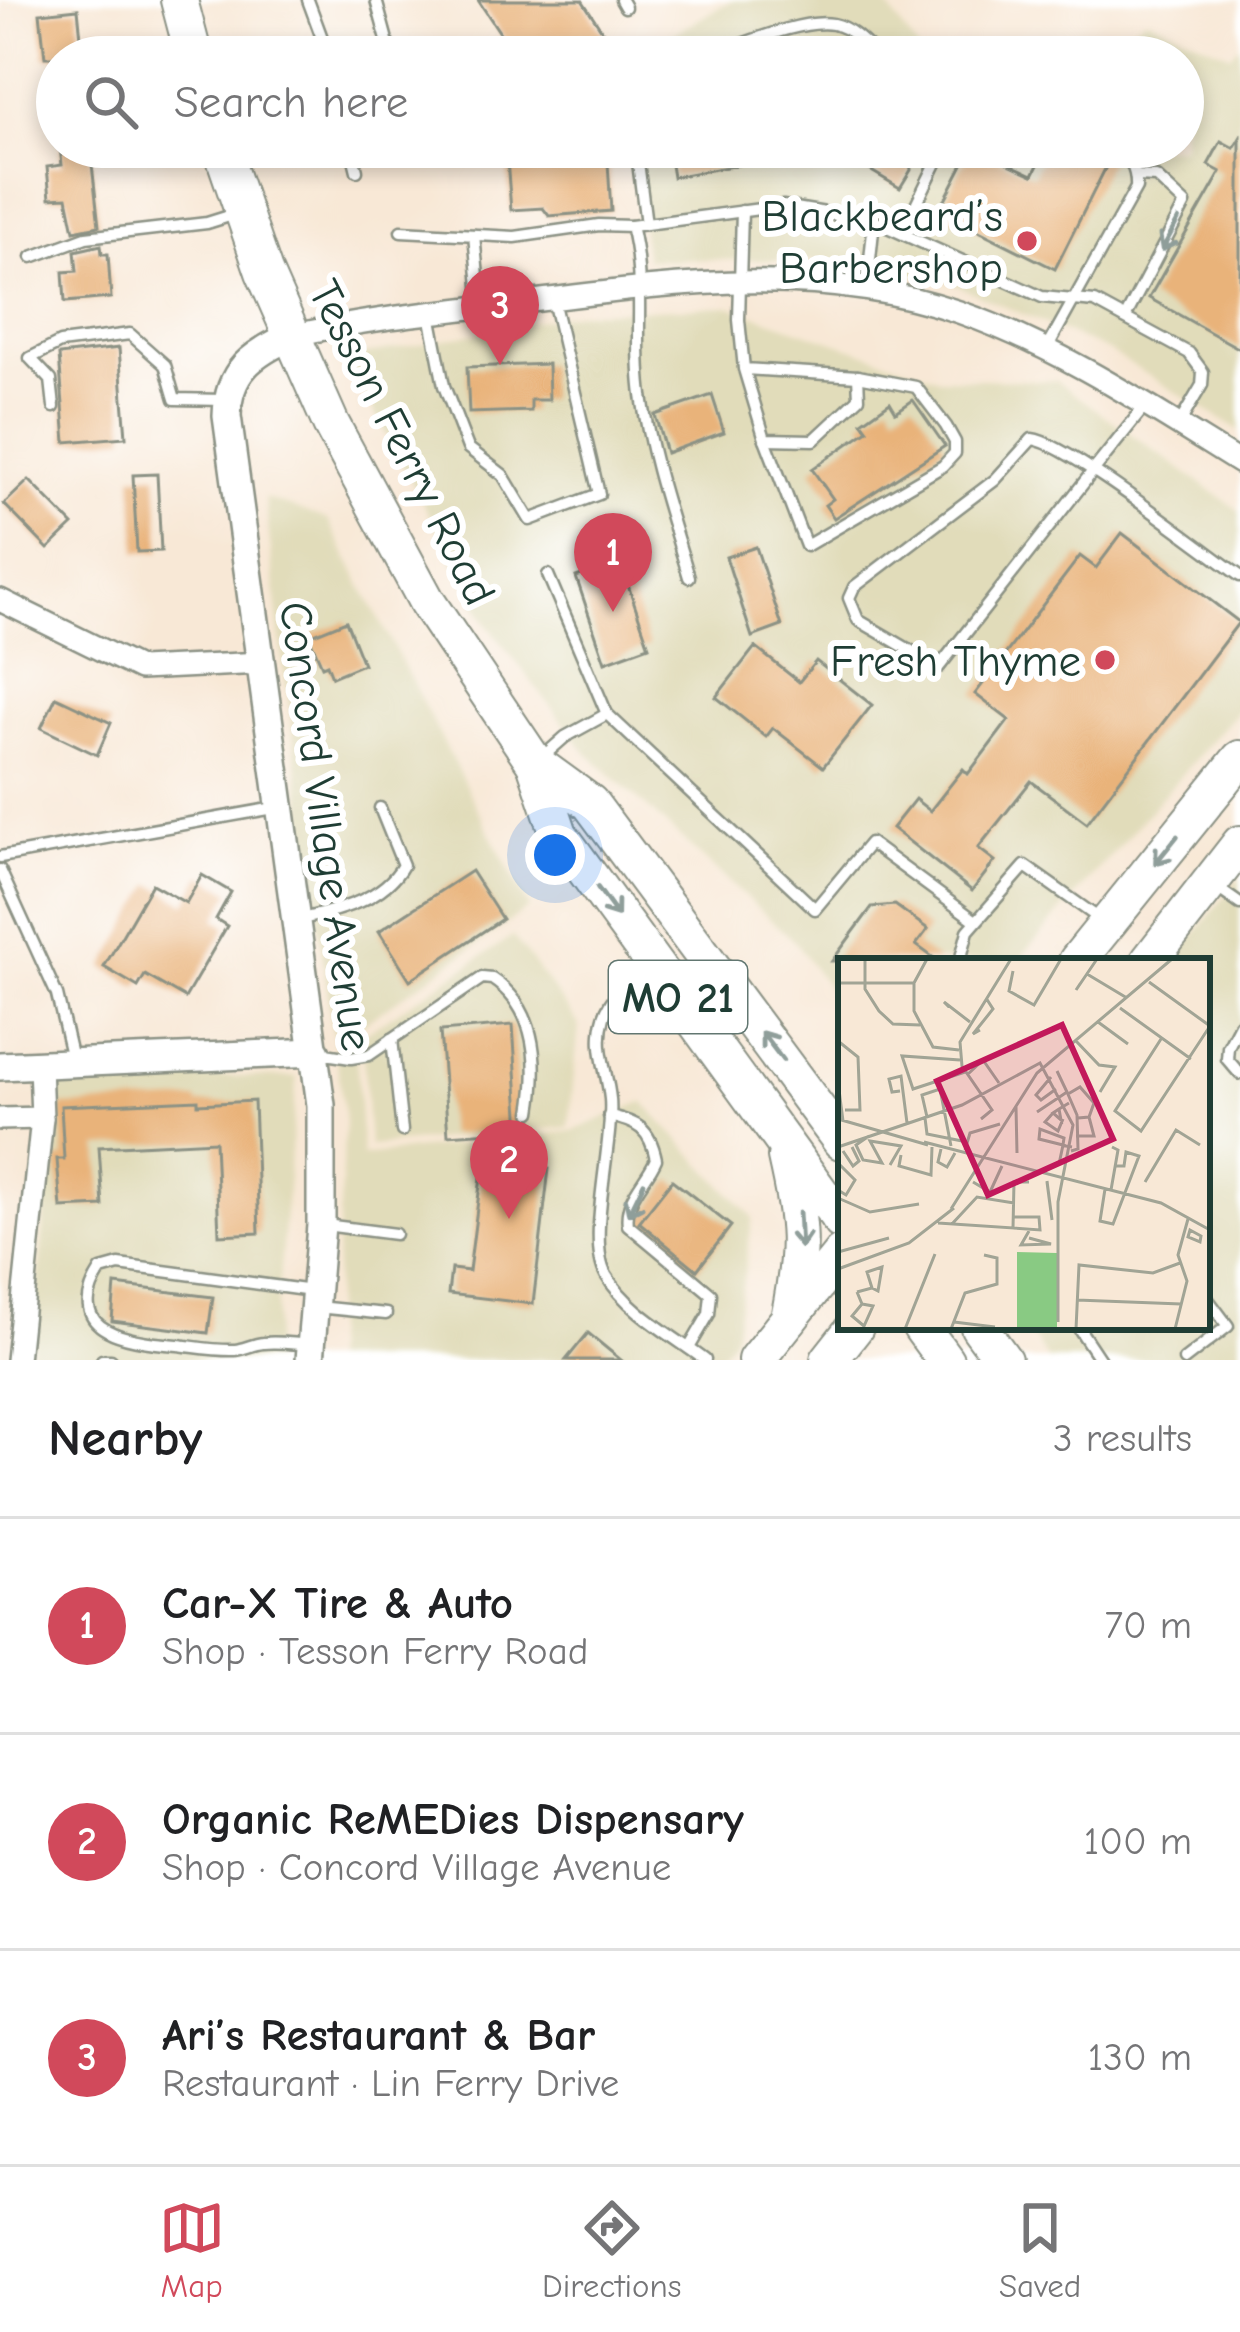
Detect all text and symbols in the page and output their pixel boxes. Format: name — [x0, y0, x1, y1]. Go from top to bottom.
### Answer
search box — [36, 36, 1204, 168]
icon: search — [78, 69, 144, 135]
text: Search here — [174, 76, 408, 128]
place label: Blackbeard’s Barbershop — [761, 190, 1003, 294]
one-way arrow — [1157, 217, 1180, 252]
marker: Blackbeard’s Barbershop — [1014, 228, 1040, 254]
pin: 3 — [461, 266, 539, 365]
street label: Tesson Ferry Road — [298, 271, 506, 613]
pin: 1 — [574, 513, 652, 612]
street label: Concord Village Avenue — [269, 598, 383, 1054]
place label: Fresh Thyme — [830, 635, 1081, 687]
marker: Fresh Thyme — [1092, 647, 1118, 673]
your location — [525, 825, 585, 885]
one-way arrow — [1153, 834, 1181, 865]
one-way arrow — [595, 885, 621, 918]
inset map — [838, 958, 1210, 1330]
road number: MO 21 — [609, 961, 747, 1033]
one-way arrow — [759, 1030, 785, 1063]
pin: 2 — [470, 1120, 548, 1219]
one-way arrow — [624, 1180, 646, 1216]
one-way arrow — [789, 1210, 812, 1249]
text: Nearby — [48, 1409, 202, 1468]
text: 3 results — [1053, 1416, 1192, 1461]
text: Car-X Tire & Auto — [162, 1577, 513, 1629]
text: 1 — [79, 1603, 95, 1648]
text: 70 m — [1105, 1603, 1192, 1648]
text: Shop · Tesson Ferry Road — [162, 1629, 588, 1674]
text: Organic ReMEDies Dispensary — [162, 1793, 744, 1845]
text: 2 — [77, 1819, 97, 1864]
text: 100 m — [1084, 1819, 1192, 1864]
text: Shop · Concord Village Avenue — [162, 1845, 671, 1890]
text: Ari’s Restaurant & Bar — [162, 2009, 595, 2061]
text: 3 — [77, 2035, 97, 2080]
text: 130 m — [1088, 2035, 1192, 2080]
text: Restaurant · Lin Ferry Drive — [162, 2061, 619, 2106]
tab: Map — [159, 2195, 225, 2305]
tab: Directions — [542, 2195, 682, 2305]
tab: Saved — [999, 2195, 1081, 2305]

